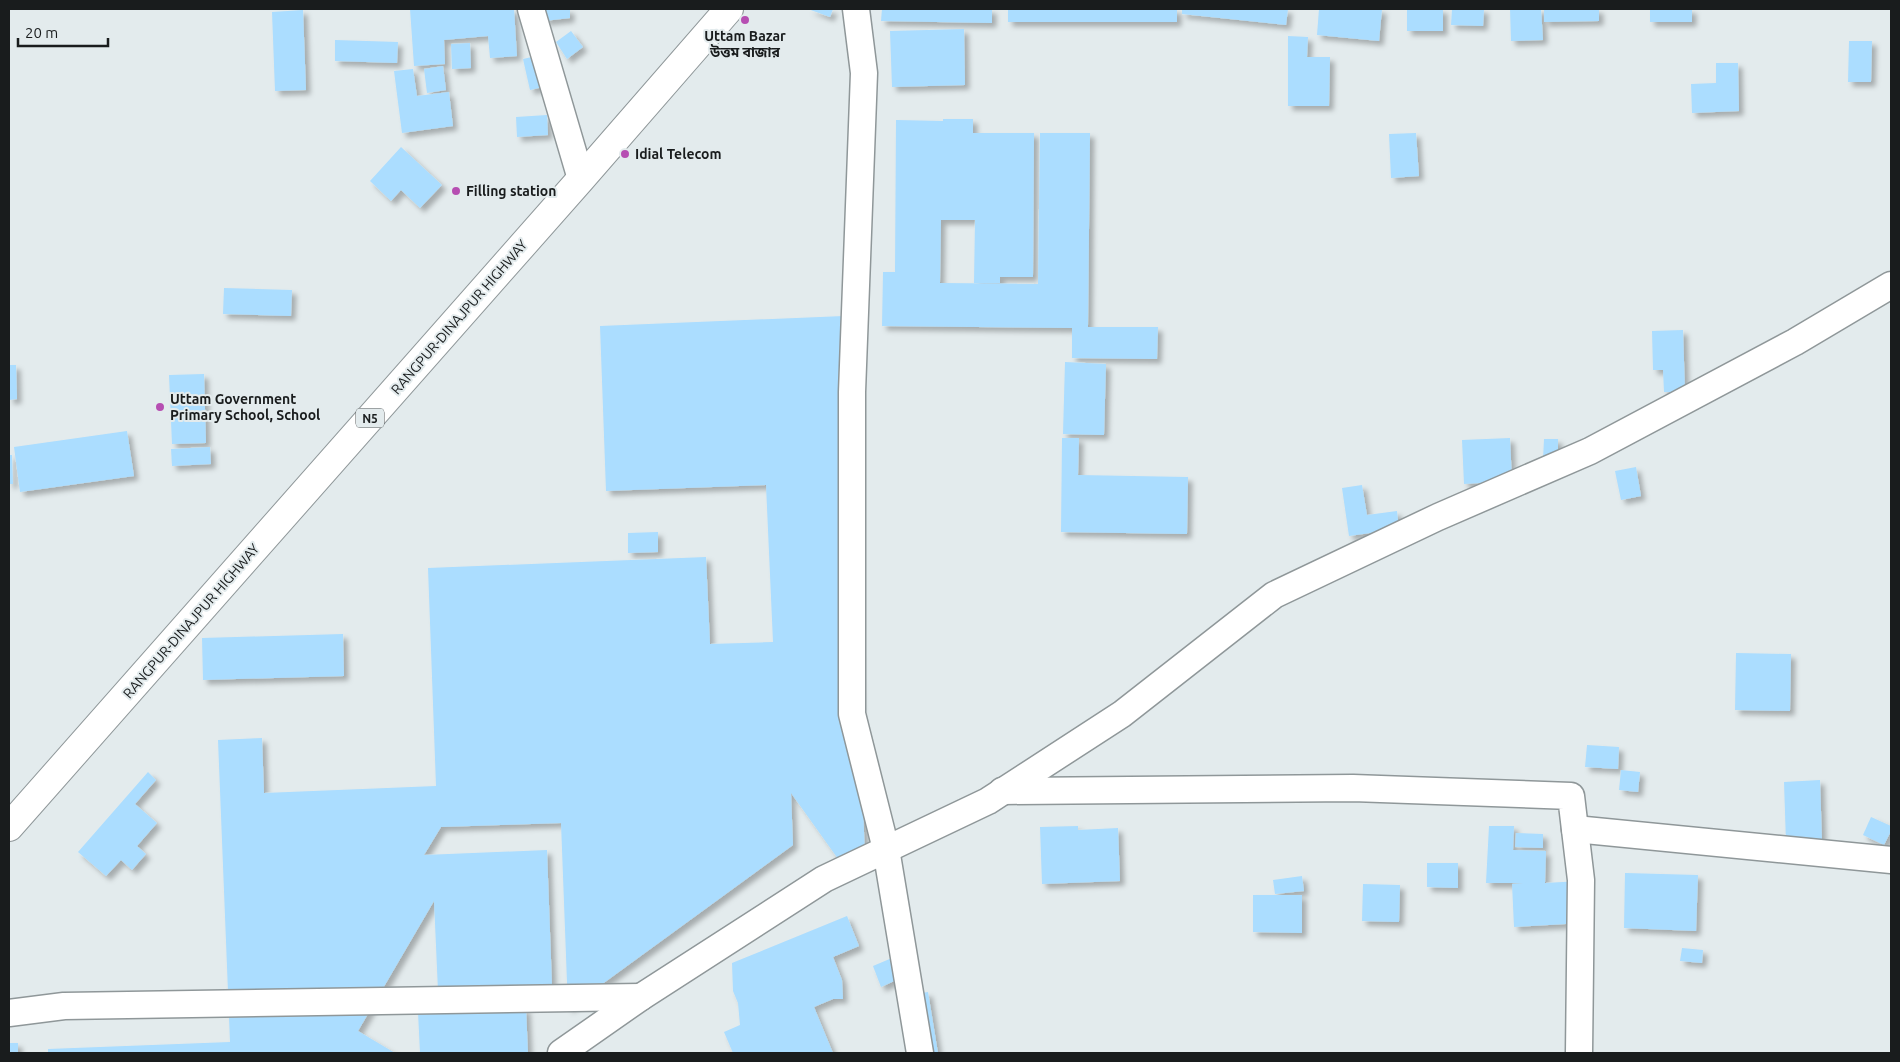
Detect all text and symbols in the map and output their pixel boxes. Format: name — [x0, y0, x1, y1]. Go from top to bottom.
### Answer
marker: Uttam Bazar উত্তম বাজার — [739, 14, 751, 26]
scale bar — [18, 15, 108, 47]
text: 20 m — [25, 24, 58, 41]
place label: Uttam Bazar উত্তম বাজার — [704, 28, 786, 60]
place label: Idial Telecom — [635, 146, 722, 162]
marker: Idial Telecom — [619, 148, 631, 160]
place label: Filling station — [466, 183, 556, 199]
marker: Filling station — [450, 185, 462, 197]
street label: RANGPUR-DINAJPUR HIGHWAY — [388, 237, 530, 397]
place label: Uttam Government Primary School, School — [170, 391, 320, 423]
marker: Uttam Government Primary School, School — [154, 401, 166, 413]
road number: N5 — [356, 408, 384, 428]
street label: RANGPUR-DINAJPUR HIGHWAY — [120, 541, 262, 701]

